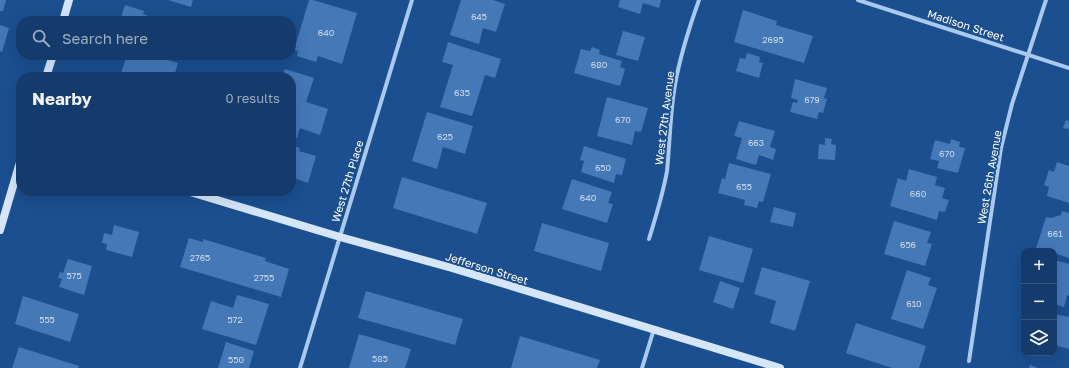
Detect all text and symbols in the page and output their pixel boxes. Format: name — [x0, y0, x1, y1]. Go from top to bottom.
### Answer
street label: Madison Street — [926, 6, 1006, 44]
house number: 645 — [471, 11, 487, 22]
search box — [16, 16, 296, 60]
icon: search — [30, 27, 52, 49]
house number: 640 — [318, 27, 335, 38]
text: Search here — [62, 29, 148, 47]
house number: 2695 — [762, 34, 784, 45]
house number: 680 — [591, 59, 608, 70]
street label: West 27th Avenue — [652, 70, 676, 166]
house number: 635 — [454, 87, 470, 98]
text: Nearby — [32, 88, 92, 109]
text: 0 results — [225, 90, 280, 106]
house number: 679 — [804, 94, 820, 105]
house number: 670 — [615, 114, 631, 125]
street label: West 26th Avenue — [974, 129, 1004, 225]
house number: 625 — [437, 131, 453, 142]
house number: 663 — [748, 137, 764, 148]
street label: West 27th Place — [328, 138, 366, 224]
house number: 670 — [939, 148, 955, 159]
house number: 650 — [595, 162, 612, 173]
house number: 655 — [736, 181, 752, 192]
house number: 660 — [910, 188, 927, 199]
house number: 640 — [580, 192, 597, 203]
house number: 661 — [1047, 228, 1063, 239]
house number: 656 — [900, 239, 916, 250]
map controls — [1021, 248, 1057, 356]
button: + — [1021, 248, 1057, 284]
street label: Jefferson Street — [444, 249, 530, 287]
house number: 2765 — [190, 252, 210, 263]
house number: 575 — [66, 270, 82, 281]
house number: 2755 — [254, 272, 274, 283]
button: − — [1021, 284, 1057, 320]
house number: 610 — [906, 298, 922, 309]
house number: 555 — [39, 314, 55, 325]
house number: 572 — [227, 314, 243, 325]
button: layers — [1021, 320, 1057, 356]
house number: 585 — [372, 353, 388, 364]
house number: 550 — [228, 354, 244, 365]

